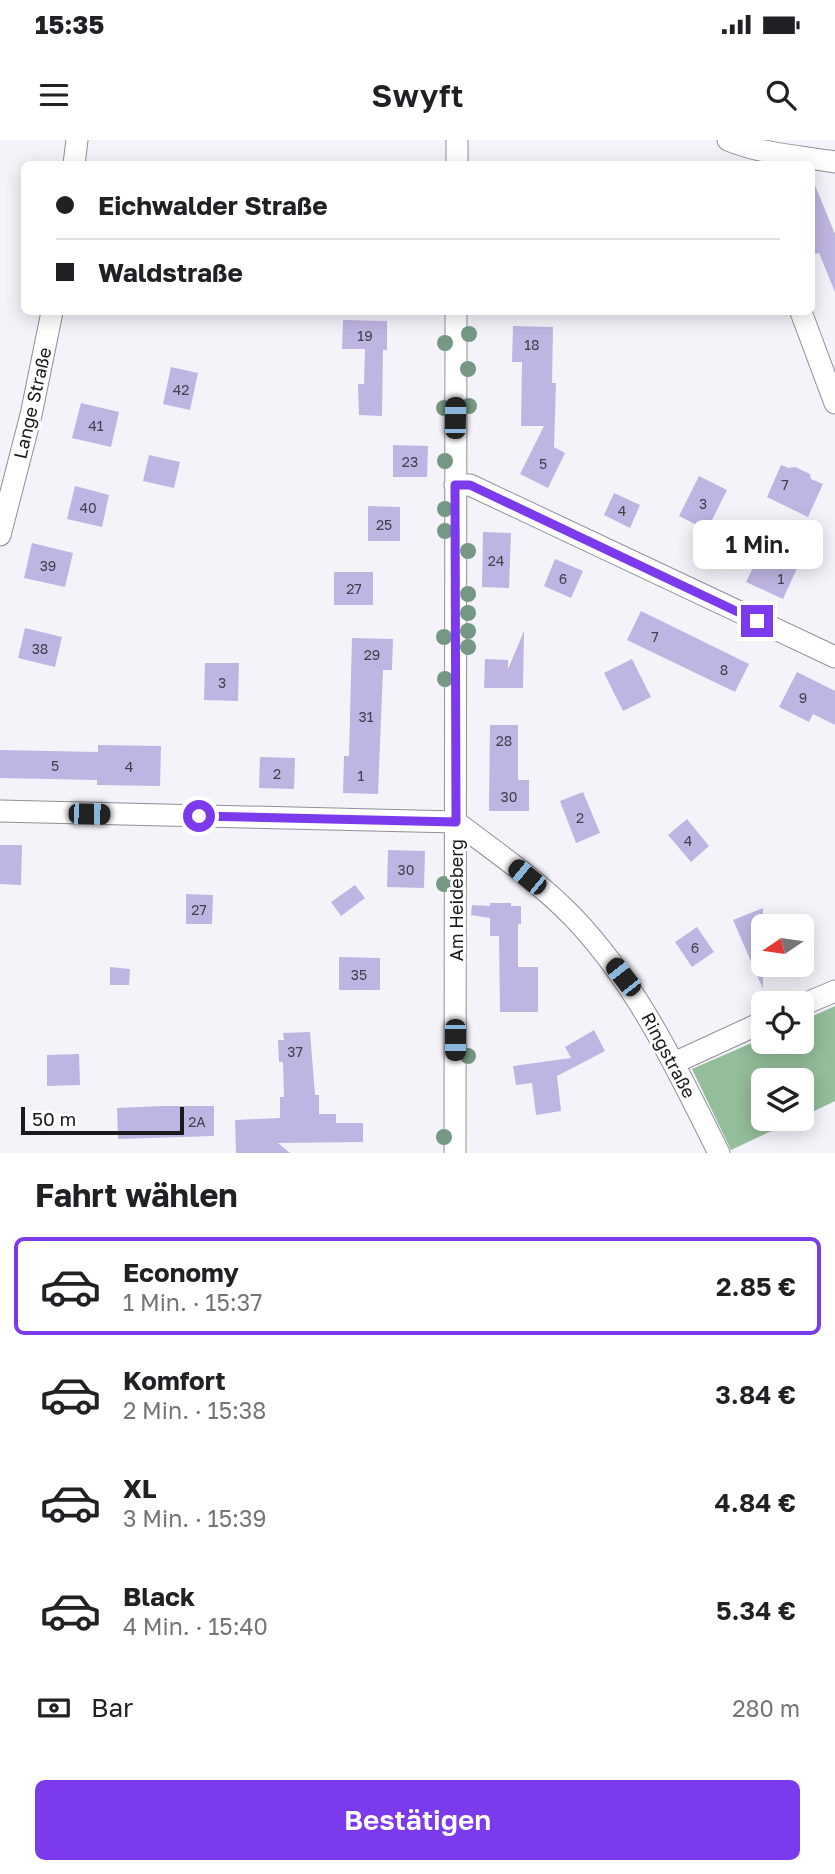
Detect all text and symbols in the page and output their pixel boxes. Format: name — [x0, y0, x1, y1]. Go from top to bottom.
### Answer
text: 15:35 — [35, 9, 104, 40]
icon: menu — [35, 76, 73, 114]
text: Swyft — [371, 76, 464, 114]
icon: search — [762, 76, 800, 114]
text: Eichwalder Straße — [98, 190, 328, 221]
text: Waldstraße — [98, 257, 243, 288]
house number: 19 — [357, 327, 373, 344]
house number: 18 — [524, 336, 540, 353]
street label: Lange Straße — [8, 345, 56, 461]
house number: 42 — [173, 381, 189, 398]
car — [445, 397, 466, 439]
house number: 41 — [88, 417, 104, 434]
house number: 23 — [402, 453, 418, 470]
house number: 5 — [539, 455, 547, 472]
house number: 7 — [781, 476, 789, 493]
house number: 3 — [699, 495, 707, 512]
house number: 40 — [79, 499, 97, 516]
house number: 4 — [618, 502, 626, 519]
house number: 25 — [376, 516, 392, 533]
callout: 1 Min. — [692, 519, 822, 568]
text: 1 Min. — [726, 530, 790, 558]
house number: 24 — [488, 552, 504, 569]
house number: 39 — [40, 557, 56, 574]
house number: 6 — [559, 570, 567, 587]
house number: 1 — [778, 570, 785, 587]
house number: 27 — [346, 580, 362, 597]
route end — [741, 605, 773, 637]
house number: 7 — [651, 628, 659, 645]
house number: 38 — [32, 640, 48, 657]
house number: 29 — [364, 646, 380, 663]
house number: 8 — [720, 661, 728, 678]
house number: 3 — [218, 674, 226, 691]
house number: 9 — [799, 689, 807, 706]
house number: 31 — [359, 708, 374, 725]
house number: 28 — [496, 732, 512, 749]
house number: 5 — [51, 757, 59, 774]
house number: 4 — [125, 758, 133, 775]
house number: 2 — [273, 765, 281, 782]
house number: 1 — [358, 767, 365, 784]
house number: 30 — [501, 788, 517, 805]
route start — [183, 800, 215, 832]
car — [68, 803, 111, 825]
house number: 2 — [576, 809, 584, 826]
house number: 4 — [684, 832, 692, 849]
street label: Am Heideberg — [445, 839, 467, 961]
car — [505, 856, 550, 898]
house number: 30 — [398, 861, 414, 878]
house number: 27 — [191, 901, 207, 918]
north arrow — [751, 914, 814, 976]
map controls — [751, 914, 814, 1131]
house number: 6 — [691, 939, 699, 956]
car — [602, 954, 645, 1000]
house number: 35 — [351, 966, 367, 983]
button: locate — [751, 991, 814, 1054]
street label: Ringstraße — [637, 1008, 701, 1102]
car — [445, 1019, 466, 1061]
house number: 37 — [287, 1043, 303, 1060]
button: layers — [751, 1068, 814, 1131]
scale bar — [21, 1104, 184, 1136]
text: 50 m — [32, 1107, 76, 1130]
house number: 2A — [188, 1113, 206, 1130]
text: Fahrt wählen — [35, 1176, 238, 1214]
icon: car — [39, 1255, 102, 1318]
text: Economy — [123, 1257, 239, 1288]
text: 2.85 € — [716, 1271, 796, 1302]
text: 1 Min. · 15:37 — [123, 1288, 262, 1316]
icon: car — [39, 1363, 102, 1426]
text: Komfort — [123, 1365, 226, 1396]
text: 3.84 € — [715, 1379, 796, 1410]
text: 2 Min. · 15:38 — [123, 1396, 266, 1424]
icon: car — [39, 1471, 102, 1534]
text: XL — [123, 1473, 157, 1504]
text: 4.84 € — [715, 1487, 796, 1518]
text: 3 Min. · 15:39 — [123, 1504, 266, 1532]
icon: car — [39, 1579, 102, 1642]
text: Black — [123, 1581, 195, 1612]
text: 5.34 € — [716, 1595, 796, 1626]
text: 4 Min. · 15:40 — [123, 1612, 268, 1640]
icon: cash — [35, 1689, 73, 1727]
text: Bar — [91, 1692, 133, 1723]
text: 280 m — [732, 1694, 800, 1722]
button: Bestätigen — [35, 1780, 800, 1860]

